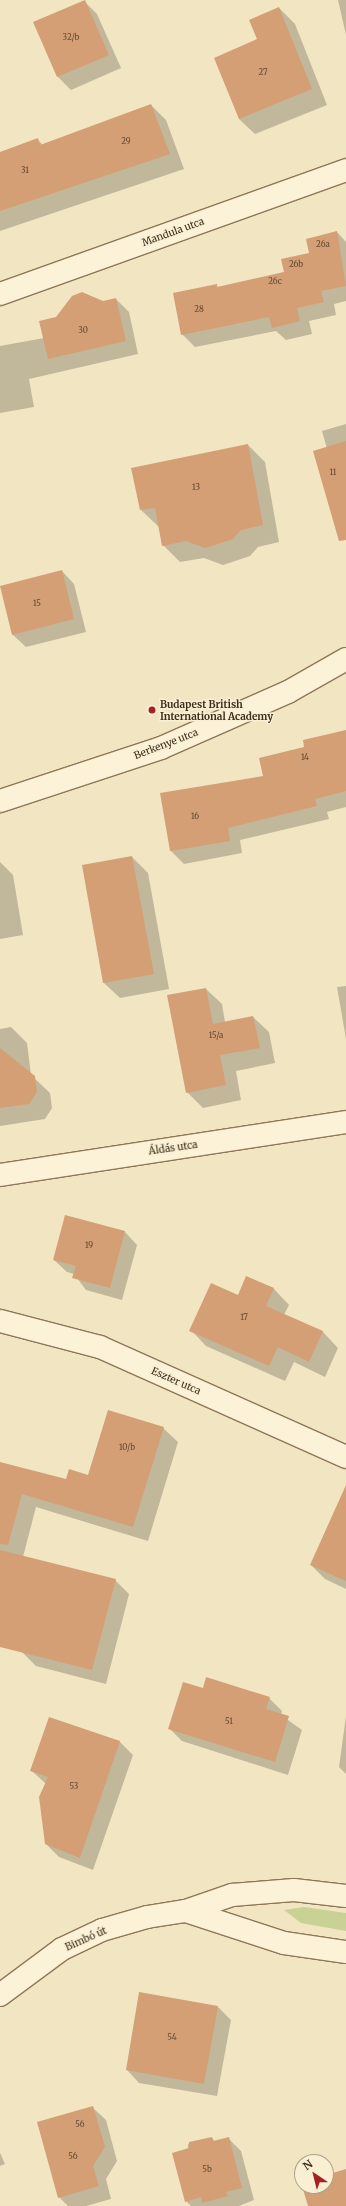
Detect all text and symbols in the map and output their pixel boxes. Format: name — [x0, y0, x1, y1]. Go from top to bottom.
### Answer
house number: 32/b — [63, 33, 79, 43]
house number: 27 — [258, 68, 268, 78]
house number: 29 — [121, 137, 131, 147]
house number: 31 — [21, 166, 29, 176]
street label: Mandula utca — [140, 215, 206, 249]
house number: 26a — [316, 240, 330, 250]
house number: 26b — [289, 260, 303, 270]
house number: 26c — [268, 277, 282, 287]
house number: 28 — [194, 305, 204, 315]
house number: 30 — [78, 326, 88, 336]
house number: 11 — [330, 468, 336, 478]
house number: 13 — [192, 483, 200, 493]
house number: 15 — [33, 599, 41, 609]
place label: Budapest British International Academy — [160, 698, 273, 722]
marker: Budapest British International Academy — [147, 705, 157, 715]
street label: Berkenye utca — [132, 726, 200, 762]
house number: 14 — [301, 753, 309, 763]
house number: 16 — [191, 812, 199, 822]
house number: 15/a — [209, 1031, 223, 1041]
street label: Áldás utca — [148, 1139, 198, 1157]
house number: 19 — [85, 1241, 93, 1251]
house number: 17 — [240, 1313, 248, 1323]
street label: Eszter utca — [149, 1365, 203, 1397]
house number: 10/b — [119, 1443, 135, 1453]
house number: 51 — [225, 1717, 233, 1727]
house number: 53 — [70, 1782, 78, 1792]
street label: Bimbó út — [63, 1925, 109, 1953]
house number: 54 — [167, 2033, 177, 2043]
house number: 56 — [75, 2120, 85, 2130]
house number: 56 — [68, 2152, 78, 2162]
north arrow — [294, 2154, 334, 2194]
text: N — [300, 2157, 315, 2173]
house number: 5b — [202, 2165, 212, 2175]

